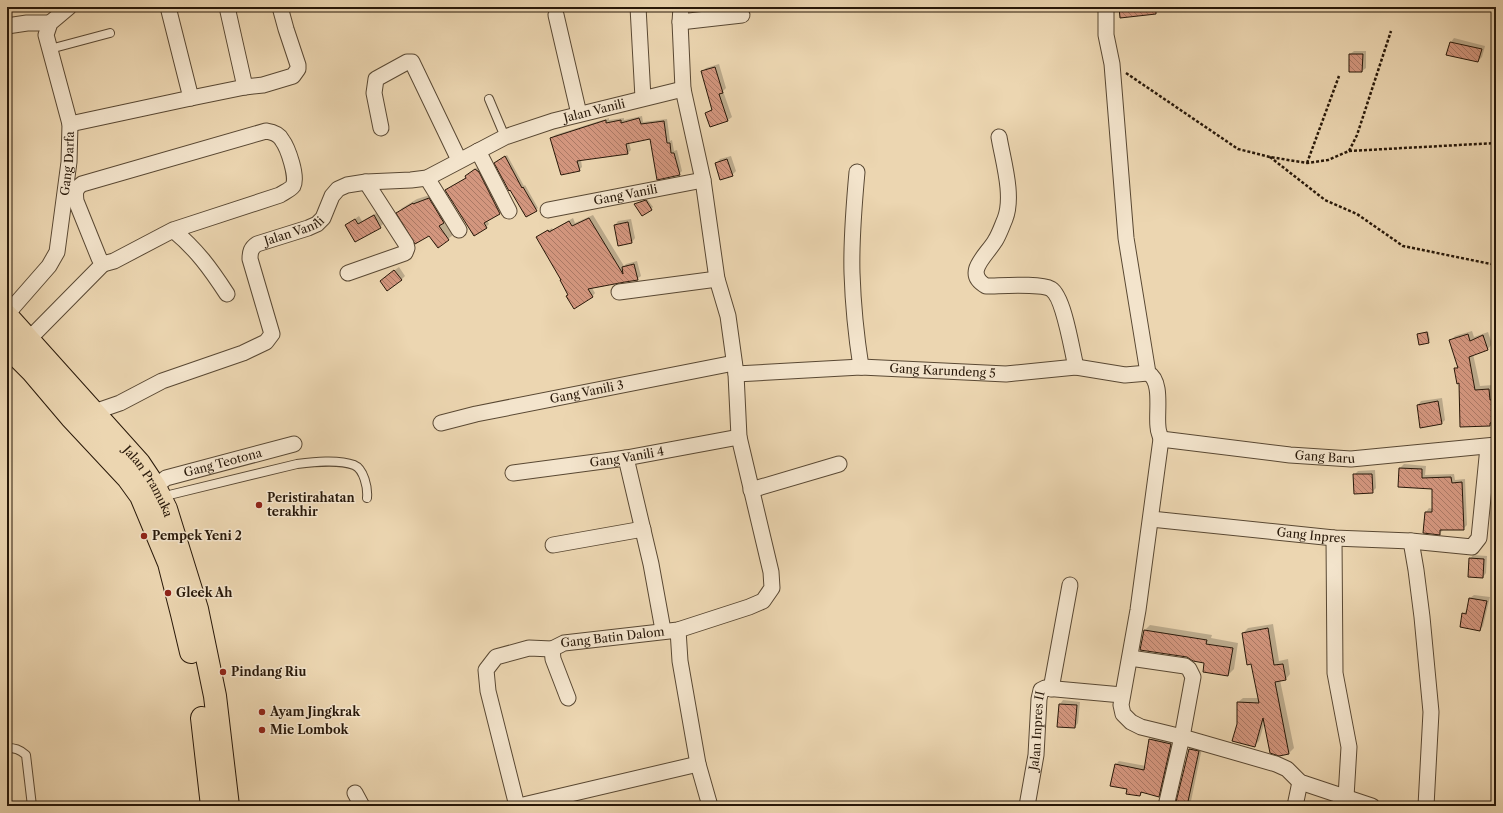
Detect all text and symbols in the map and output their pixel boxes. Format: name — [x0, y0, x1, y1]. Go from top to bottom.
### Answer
street label: Jalan Vanili — [560, 95, 627, 126]
street label: Gang Darfa — [57, 130, 77, 197]
street label: Gang Vanili — [592, 181, 659, 208]
street label: Jalan Vanili — [260, 213, 327, 249]
street label: Gang Karundeng 5 — [889, 360, 996, 381]
street label: Gang Vanili 3 — [549, 377, 625, 406]
street label: Jalan Pramuka — [119, 441, 176, 519]
street label: Gang Vanili 4 — [589, 443, 665, 470]
street label: Gang Teotona — [182, 445, 264, 480]
street label: Gang Baru — [1294, 447, 1356, 466]
place label: Peristirahatan terakhir — [267, 490, 355, 519]
marker: Peristirahatan terakhir — [254, 500, 264, 510]
street label: Gang Inpres — [1276, 524, 1346, 545]
place label: Pempek Yeni 2 — [152, 528, 242, 543]
marker: Pempek Yeni 2 — [139, 531, 149, 541]
place label: Gleek Ah — [176, 585, 233, 600]
marker: Gleek Ah — [163, 588, 173, 598]
street label: Gang Batin Dalom — [560, 624, 665, 650]
place label: Pindang Riu — [231, 664, 306, 679]
marker: Pindang Riu — [218, 667, 228, 677]
street label: Jalan Inpres II — [1025, 689, 1048, 774]
place label: Ayam Jingkrak — [269, 704, 361, 719]
marker: Ayam Jingkrak — [257, 707, 267, 717]
place label: Mie Lombok — [270, 722, 350, 737]
marker: Mie Lombok — [257, 725, 267, 735]

